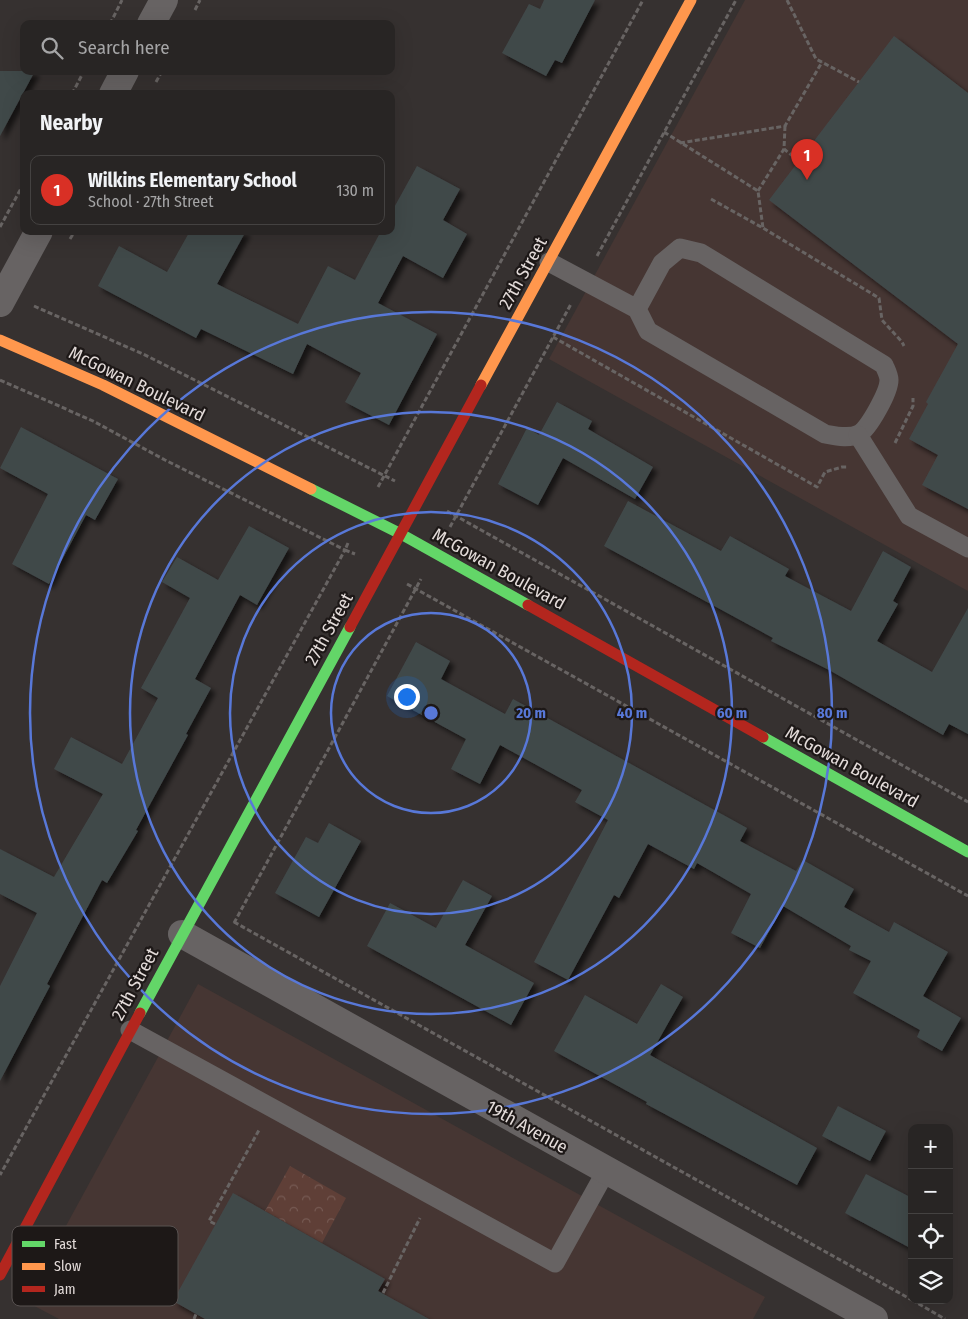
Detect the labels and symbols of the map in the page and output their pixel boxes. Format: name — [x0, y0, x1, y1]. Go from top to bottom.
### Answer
pin: 1 — [791, 139, 823, 180]
street label: 27th Street — [494, 233, 552, 313]
street label: McGowan Boulevard — [65, 342, 209, 426]
street label: McGowan Boulevard — [429, 523, 569, 615]
street label: 27th Street — [300, 589, 358, 669]
your location — [394, 684, 420, 710]
centre of rings — [422, 704, 440, 722]
text: 20 m — [515, 704, 546, 722]
text: 40 m — [617, 704, 647, 722]
text: 60 m — [717, 704, 747, 722]
text: 80 m — [817, 704, 847, 722]
street label: McGowan Boulevard — [782, 721, 922, 813]
street label: 27th Street — [107, 944, 163, 1024]
street label: 19th Avenue — [483, 1096, 572, 1158]
legend — [12, 1226, 178, 1306]
text: Fast — [54, 1236, 77, 1253]
text: Slow — [54, 1258, 81, 1275]
text: Jam — [54, 1281, 75, 1298]

